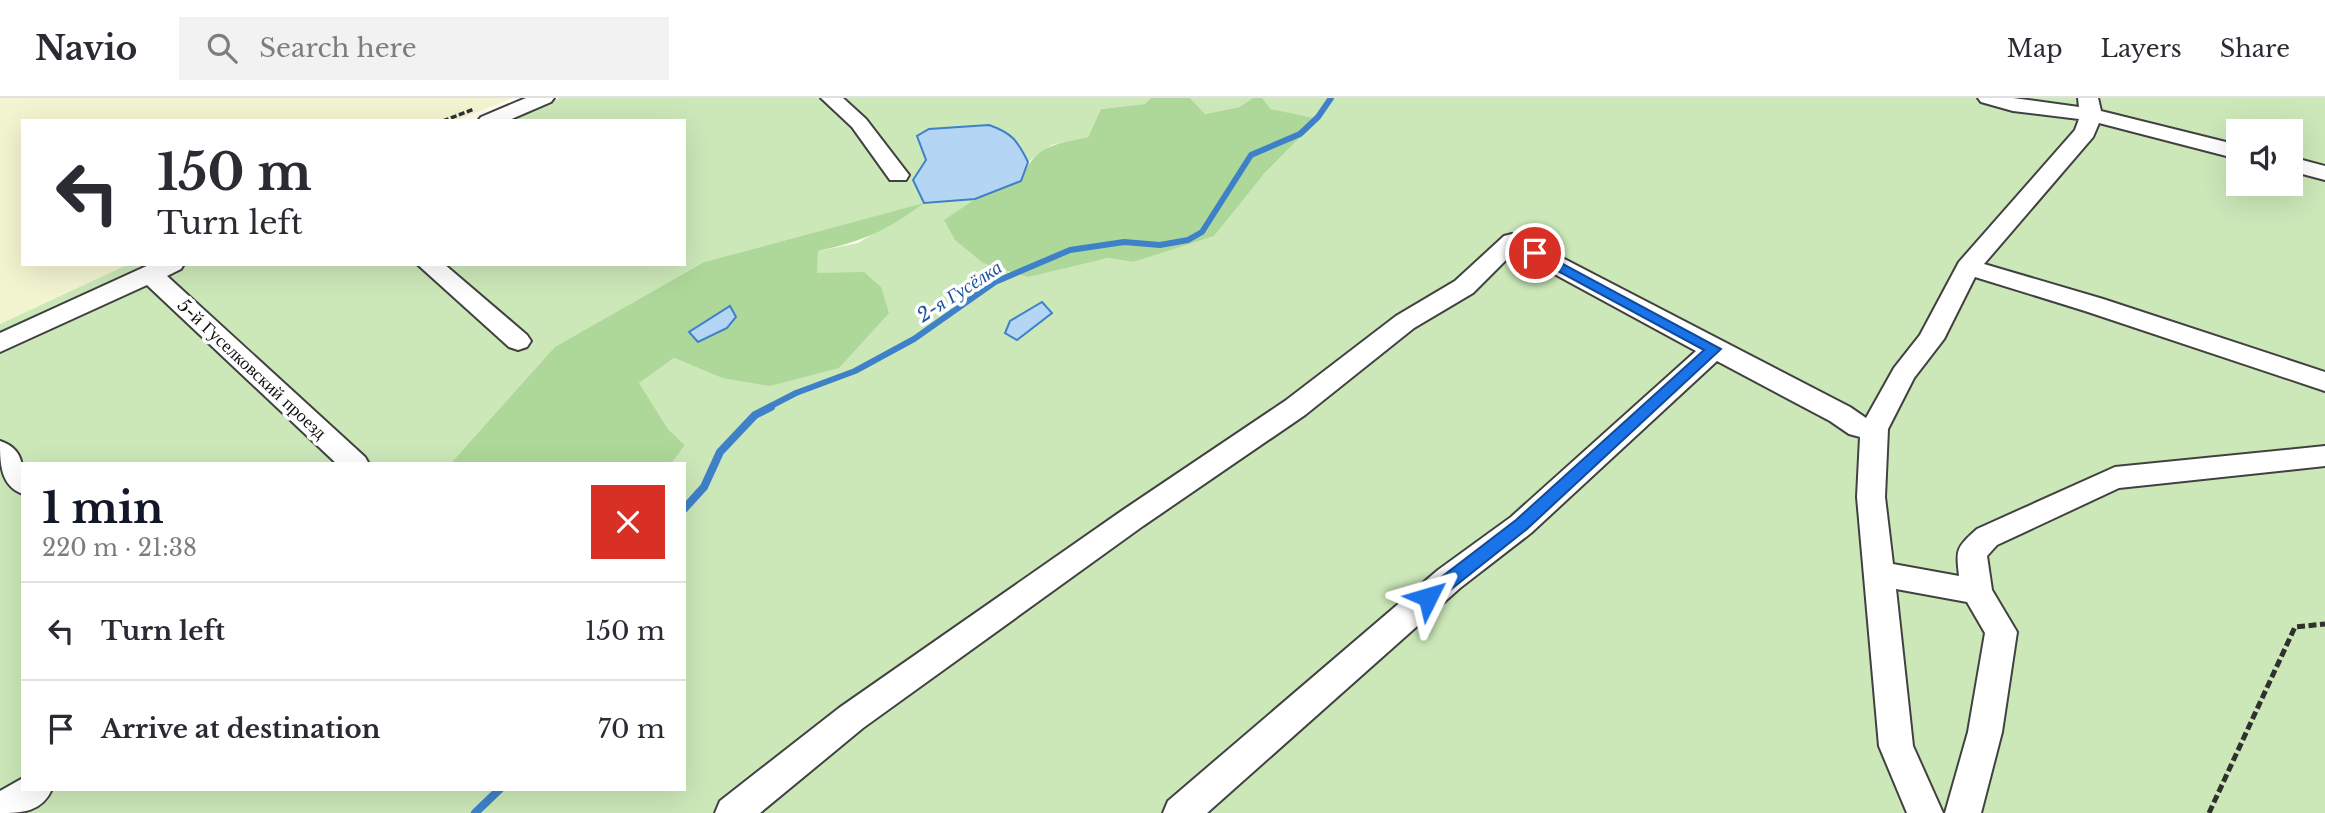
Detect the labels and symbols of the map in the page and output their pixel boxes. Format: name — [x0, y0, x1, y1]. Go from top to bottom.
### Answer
pin — [1505, 223, 1565, 283]
water label: 2-я Гусёлка — [913, 256, 1006, 327]
street label: 5-й Гуселковский проезд — [173, 294, 331, 444]
position arrow — [1391, 560, 1465, 634]

